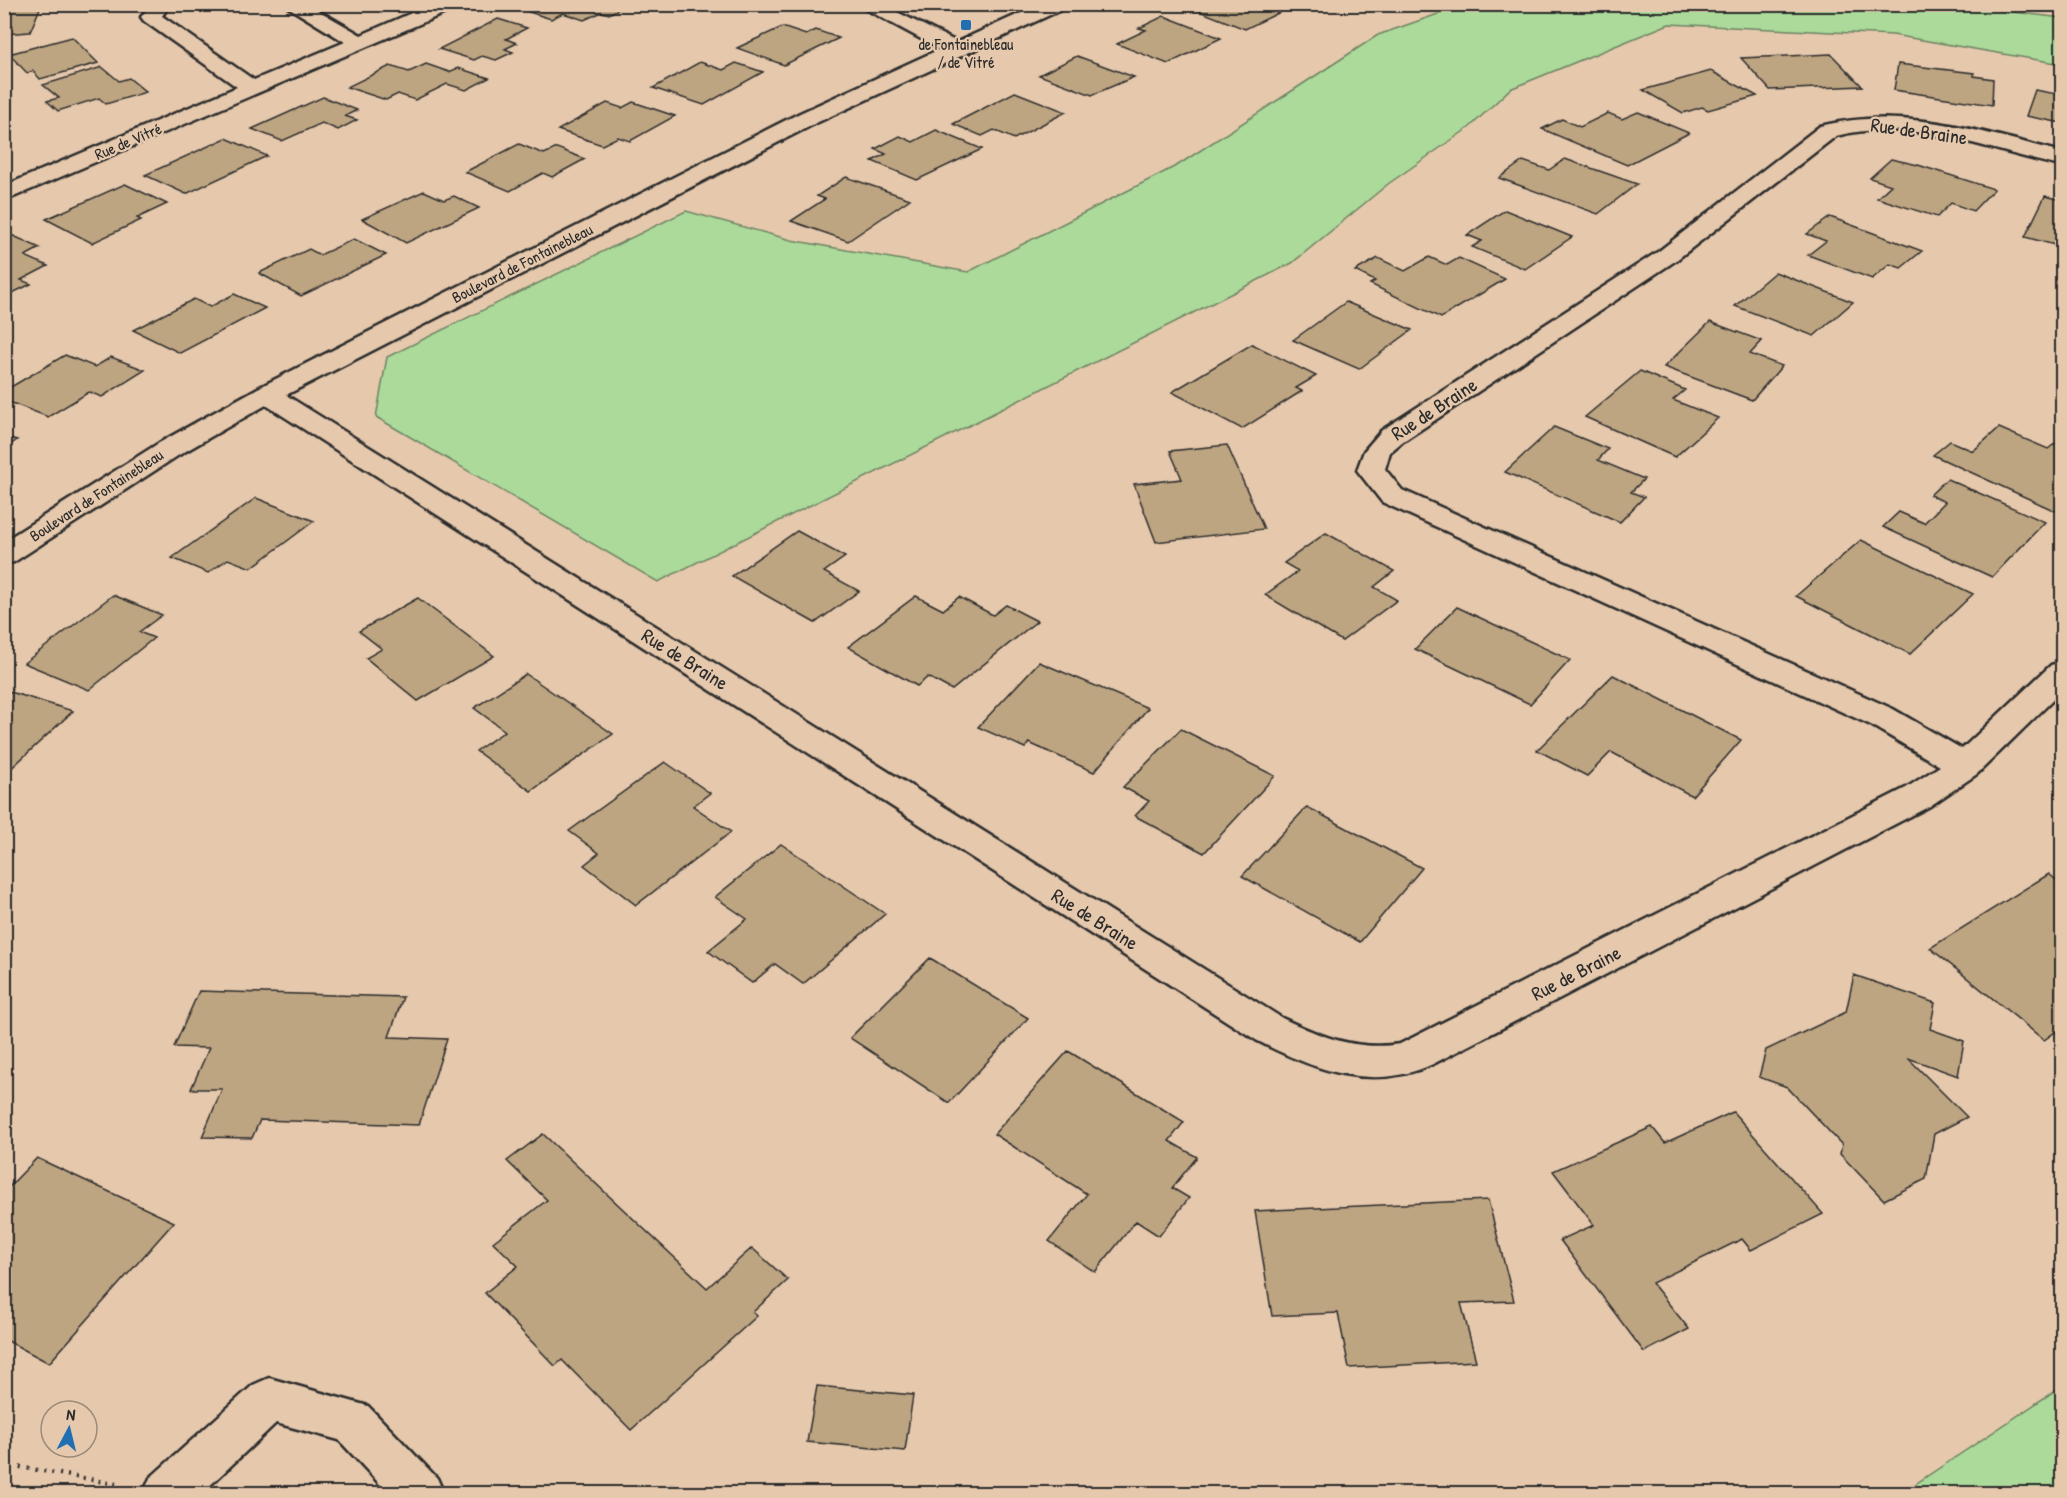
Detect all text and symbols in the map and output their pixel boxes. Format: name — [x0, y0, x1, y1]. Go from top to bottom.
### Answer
marker: de Fontainebleau / de Vitré — [959, 18, 973, 32]
place label: de Fontainebleau / de Vitré — [919, 33, 1014, 73]
street label: Rue de Braine — [1869, 110, 1969, 151]
street label: Rue de Vitré — [91, 117, 165, 165]
street label: Boulevard de Fontainebleau — [448, 218, 597, 308]
street label: Rue de Braine — [1386, 371, 1482, 446]
street label: Boulevard de Fontainebleau — [25, 443, 168, 546]
street label: Rue de Braine — [637, 621, 734, 696]
street label: Rue de Braine — [1047, 881, 1144, 956]
street label: Rue de Braine — [1526, 938, 1625, 1007]
north arrow — [39, 1399, 99, 1459]
text: N — [65, 1403, 77, 1426]

